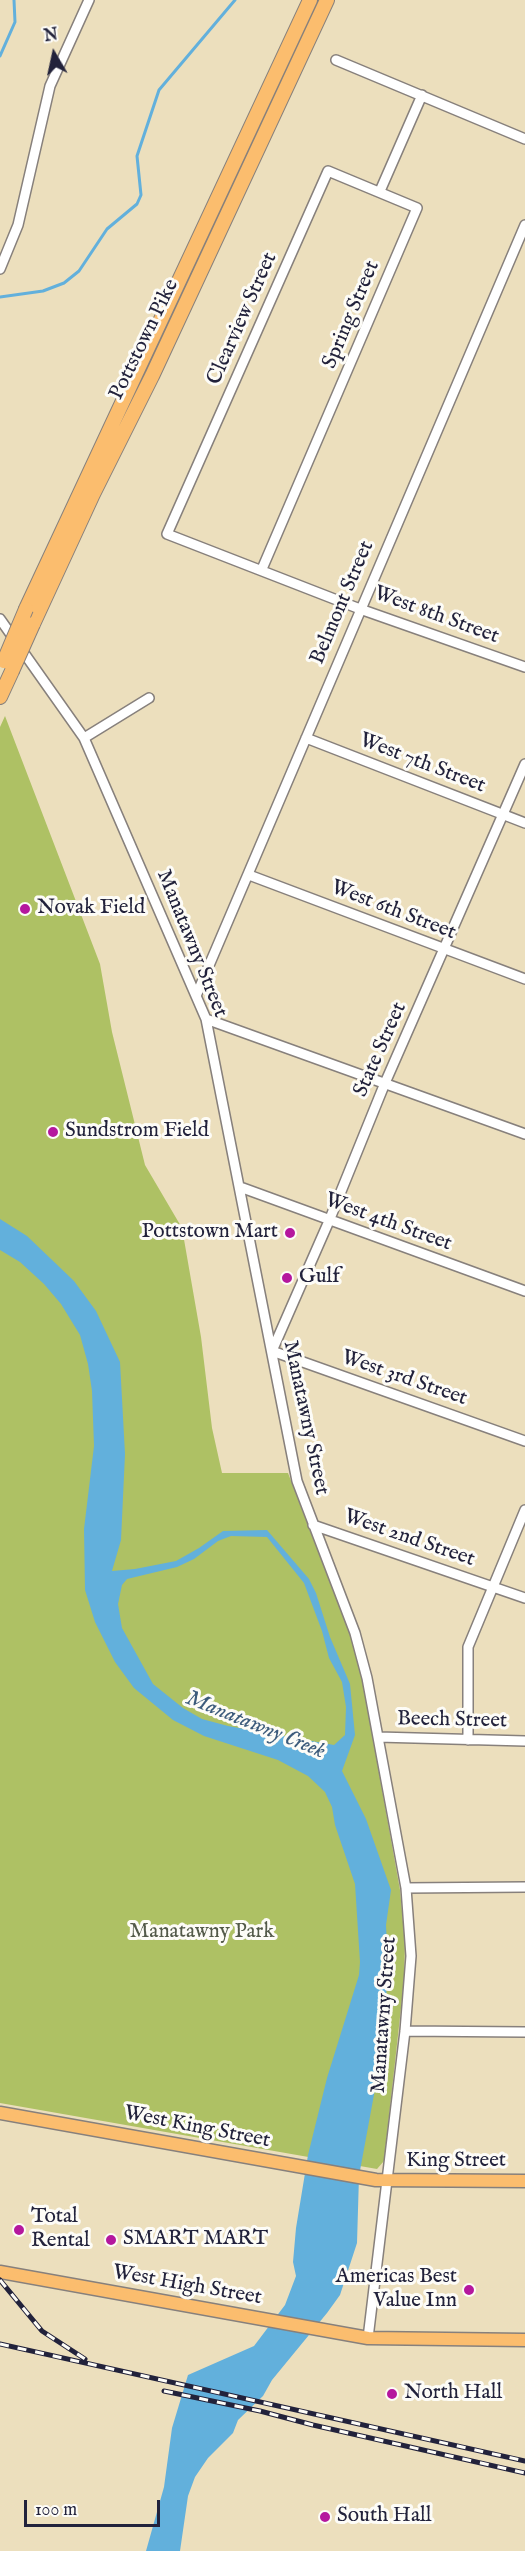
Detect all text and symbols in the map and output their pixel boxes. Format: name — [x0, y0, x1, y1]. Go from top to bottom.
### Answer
north arrow — [24, 24, 84, 84]
text: N — [43, 25, 60, 47]
street label: Clearview Street — [203, 249, 283, 389]
street label: Spring Street — [318, 257, 386, 373]
street label: Pottstown Pike — [105, 276, 185, 404]
street label: Belmont Street — [306, 537, 380, 669]
street label: West 8th Street — [370, 582, 502, 650]
street label: West 7th Street — [356, 728, 488, 800]
street label: Manatawny Street — [150, 866, 232, 1022]
street label: West 6th Street — [327, 876, 459, 946]
place label: Novak Field — [37, 896, 145, 922]
marker: Novak Field — [18, 902, 32, 916]
street label: State Street — [349, 999, 413, 1101]
place label: Sundstrom Field — [65, 1119, 209, 1145]
marker: Sundstrom Field — [46, 1125, 60, 1139]
street label: West 4th Street — [321, 1188, 455, 1258]
place label: Pottstown Mart — [142, 1220, 278, 1246]
marker: Pottstown Mart — [283, 1226, 297, 1240]
place label: Gulf — [299, 1265, 340, 1291]
marker: Gulf — [280, 1271, 294, 1285]
street label: Manatawny Street — [276, 1339, 334, 1497]
street label: West 3rd Street — [338, 1346, 470, 1412]
street label: West 2nd Street — [340, 1505, 478, 1573]
water label: Manatawny Creek — [181, 1686, 329, 1766]
street label: Beech Street — [397, 1707, 507, 1735]
park label: Manatawny Park — [130, 1920, 274, 1946]
street label: Manatawny Street — [367, 1936, 403, 2094]
street label: West King Street — [122, 2102, 272, 2154]
street label: King Street — [406, 2149, 506, 2175]
place label: Total Rental — [31, 2205, 90, 2255]
marker: Total Rental — [12, 2223, 26, 2237]
place label: SMART MART — [123, 2227, 268, 2253]
marker: SMART MART — [104, 2233, 118, 2247]
street label: West High Street — [111, 2261, 263, 2311]
place label: Americas Best Value Inn — [336, 2265, 457, 2315]
marker: Americas Best Value Inn — [462, 2283, 476, 2297]
place label: North Hall — [404, 2381, 502, 2407]
marker: North Hall — [385, 2387, 399, 2401]
scale bar — [27, 2488, 164, 2526]
text: 100 m — [35, 2499, 77, 2522]
place label: South Hall — [337, 2504, 431, 2530]
marker: South Hall — [318, 2510, 332, 2524]

